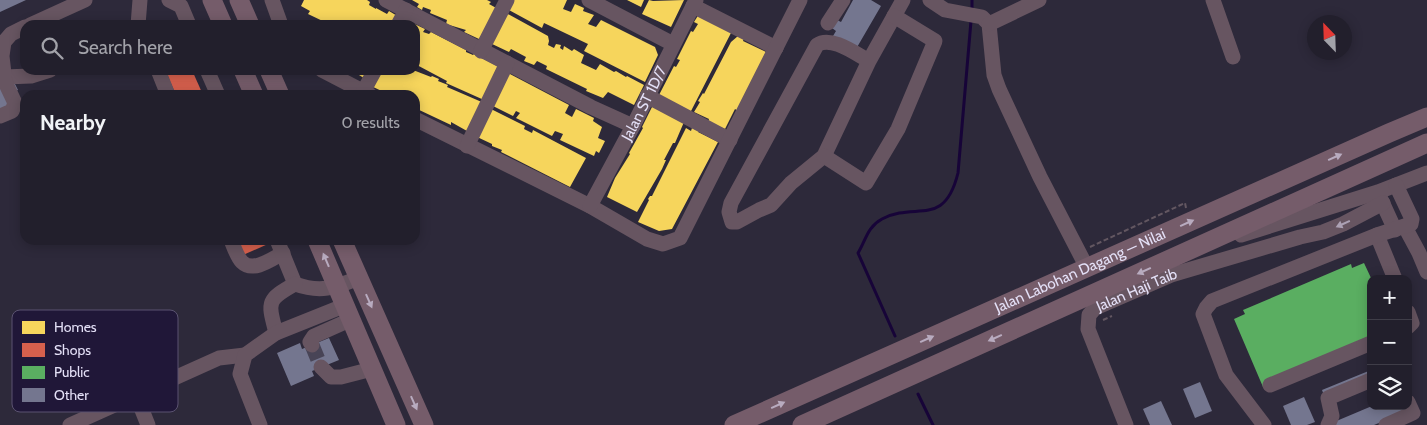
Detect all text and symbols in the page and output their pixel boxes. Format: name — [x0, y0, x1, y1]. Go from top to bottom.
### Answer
north arrow — [1307, 15, 1352, 60]
search box — [20, 20, 420, 75]
icon: search — [38, 34, 66, 62]
text: Search here — [78, 36, 172, 59]
street label: Jalan ST 1D/7 — [617, 63, 671, 145]
text: Nearby — [40, 110, 106, 135]
text: 0 results — [341, 113, 400, 132]
one-way arrow — [1328, 152, 1342, 160]
one-way arrow — [1180, 218, 1194, 226]
one-way arrow — [1336, 220, 1350, 228]
street label: Jalan Labohan Dagang ‒ Nilai — [991, 225, 1168, 317]
one-way arrow — [321, 253, 329, 267]
street label: Jalan Haji Taib — [1093, 265, 1179, 316]
one-way arrow — [1136, 267, 1151, 276]
map controls — [1367, 275, 1412, 410]
button: + — [1367, 275, 1412, 320]
one-way arrow — [365, 294, 373, 308]
legend — [12, 310, 178, 412]
text: Homes — [54, 318, 97, 336]
button: − — [1367, 320, 1412, 365]
one-way arrow — [988, 334, 1002, 342]
one-way arrow — [920, 335, 934, 343]
text: Shops — [54, 341, 91, 359]
text: Public — [54, 363, 90, 381]
button: layers — [1367, 365, 1412, 410]
text: Other — [54, 386, 89, 404]
one-way arrow — [411, 396, 419, 410]
one-way arrow — [771, 401, 785, 409]

